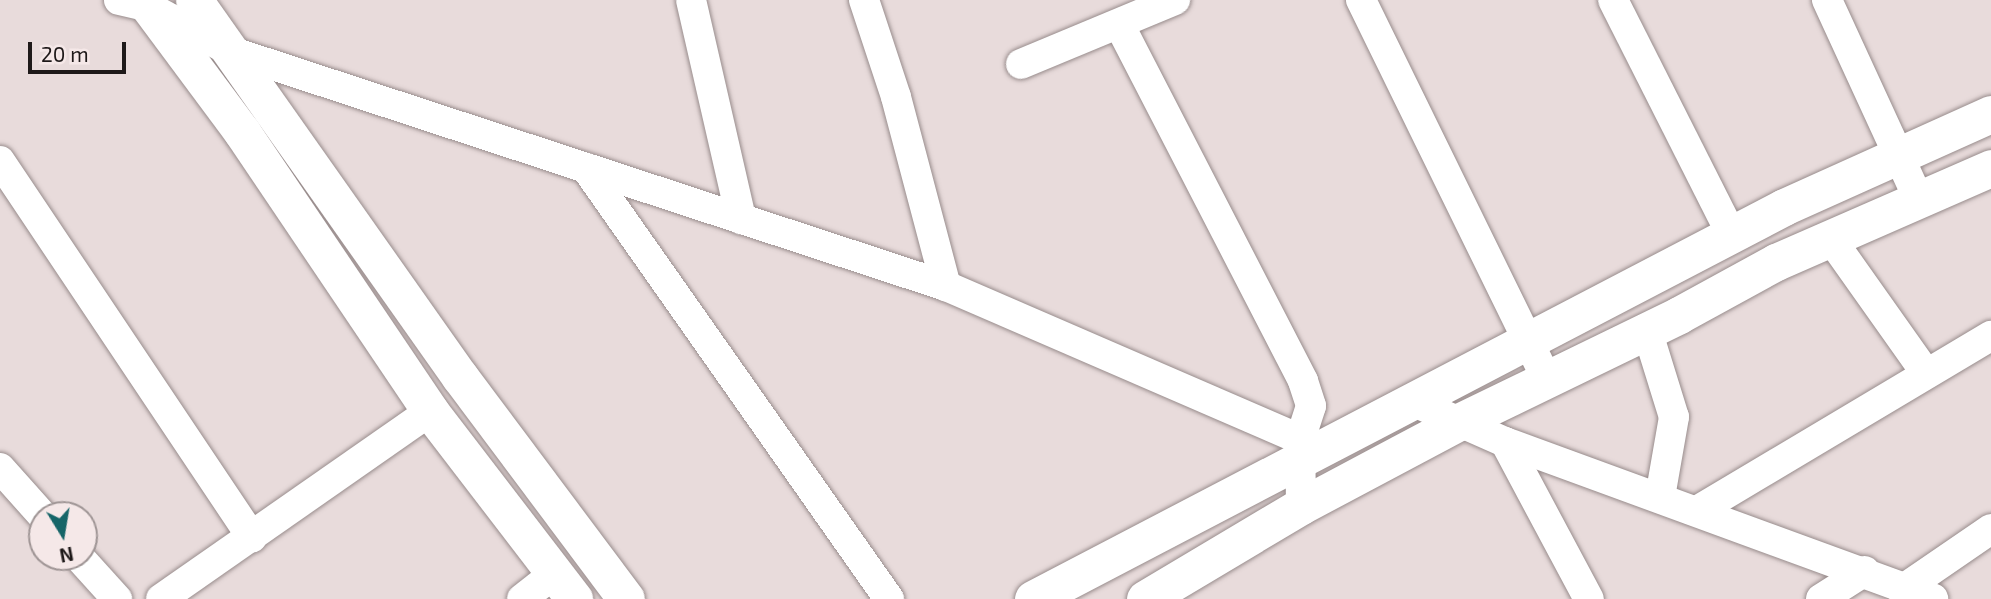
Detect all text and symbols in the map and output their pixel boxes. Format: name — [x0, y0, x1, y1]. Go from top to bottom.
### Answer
scale bar — [32, 28, 130, 72]
text: 20 m — [41, 41, 89, 66]
north arrow — [28, 501, 98, 571]
text: N — [58, 543, 76, 568]

